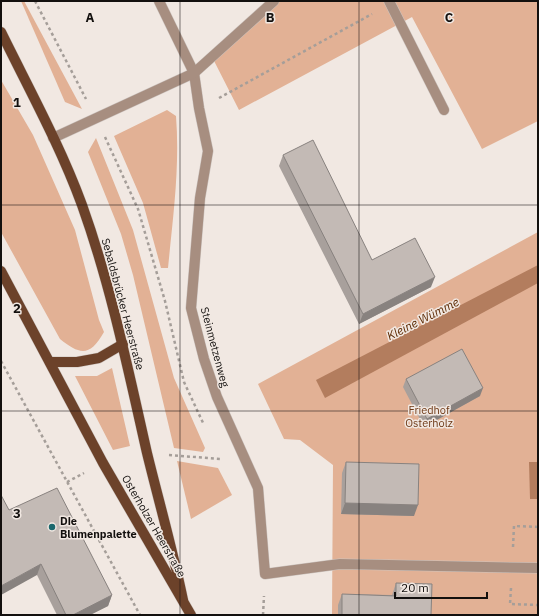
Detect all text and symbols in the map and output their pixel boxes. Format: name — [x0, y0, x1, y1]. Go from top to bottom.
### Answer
text: A — [86, 9, 95, 26]
text: B — [266, 9, 275, 26]
text: C — [445, 9, 454, 26]
text: 1 — [13, 94, 21, 111]
street label: Sebaldsbrücker Heerstraße — [99, 237, 147, 371]
water label: Kleine Wümme — [384, 294, 461, 343]
text: 2 — [13, 300, 21, 317]
street label: Steinmetzenweg — [198, 305, 232, 389]
park label: Friedhof Osterholz — [405, 403, 453, 430]
street label: Osterholzer Heerstraße — [119, 472, 189, 580]
text: 3 — [13, 505, 21, 522]
place label: Die Blumenpalette — [60, 514, 137, 541]
marker: Die Blumenpalette — [47, 522, 57, 532]
scale bar — [395, 574, 487, 600]
text: 20 m — [401, 580, 429, 595]

